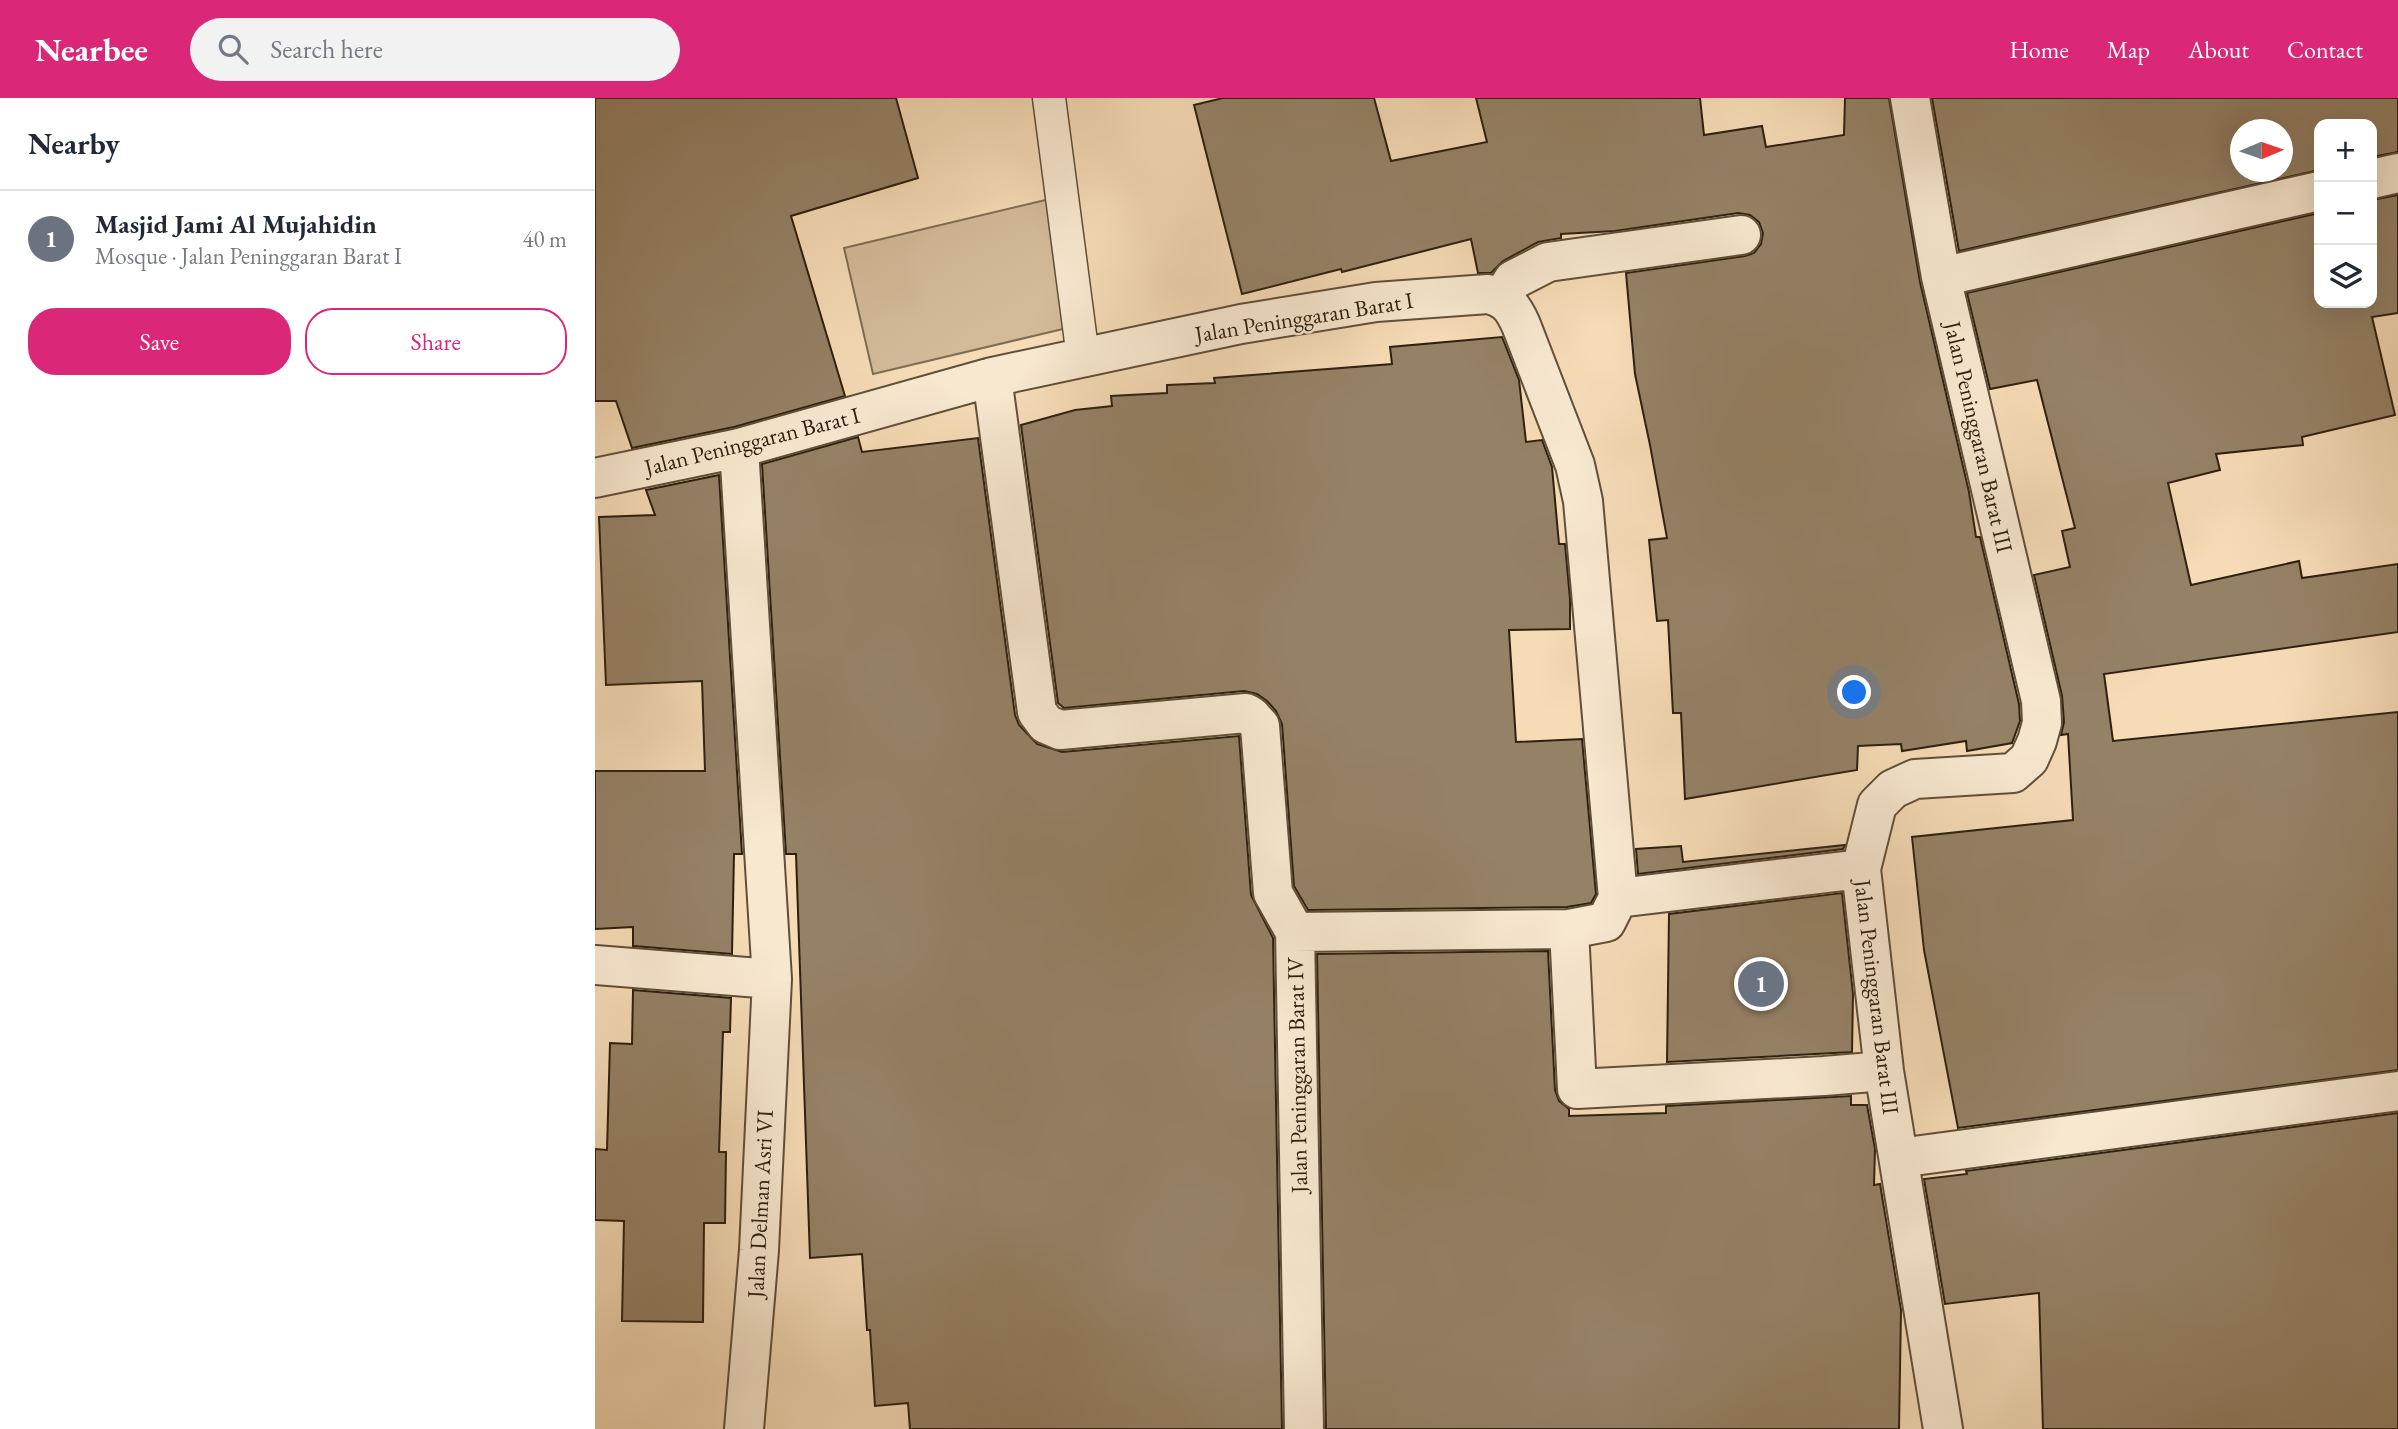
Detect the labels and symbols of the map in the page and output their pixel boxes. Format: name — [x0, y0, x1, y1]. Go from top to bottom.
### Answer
north arrow — [2230, 119, 2293, 182]
street label: Jalan Peninggaran Barat I — [1191, 285, 1416, 349]
street label: Jalan Peninggaran Barat III — [1937, 316, 2020, 556]
street label: Jalan Peninggaran Barat I — [639, 400, 863, 483]
your location — [1837, 675, 1871, 709]
street label: Jalan Peninggaran Barat III — [1847, 876, 1906, 1116]
street label: Jalan Peninggaran Barat IV — [1280, 956, 1314, 1195]
pin: 1 — [1738, 958, 1784, 1010]
street label: Jalan Delman Asri VI — [740, 1109, 780, 1301]

